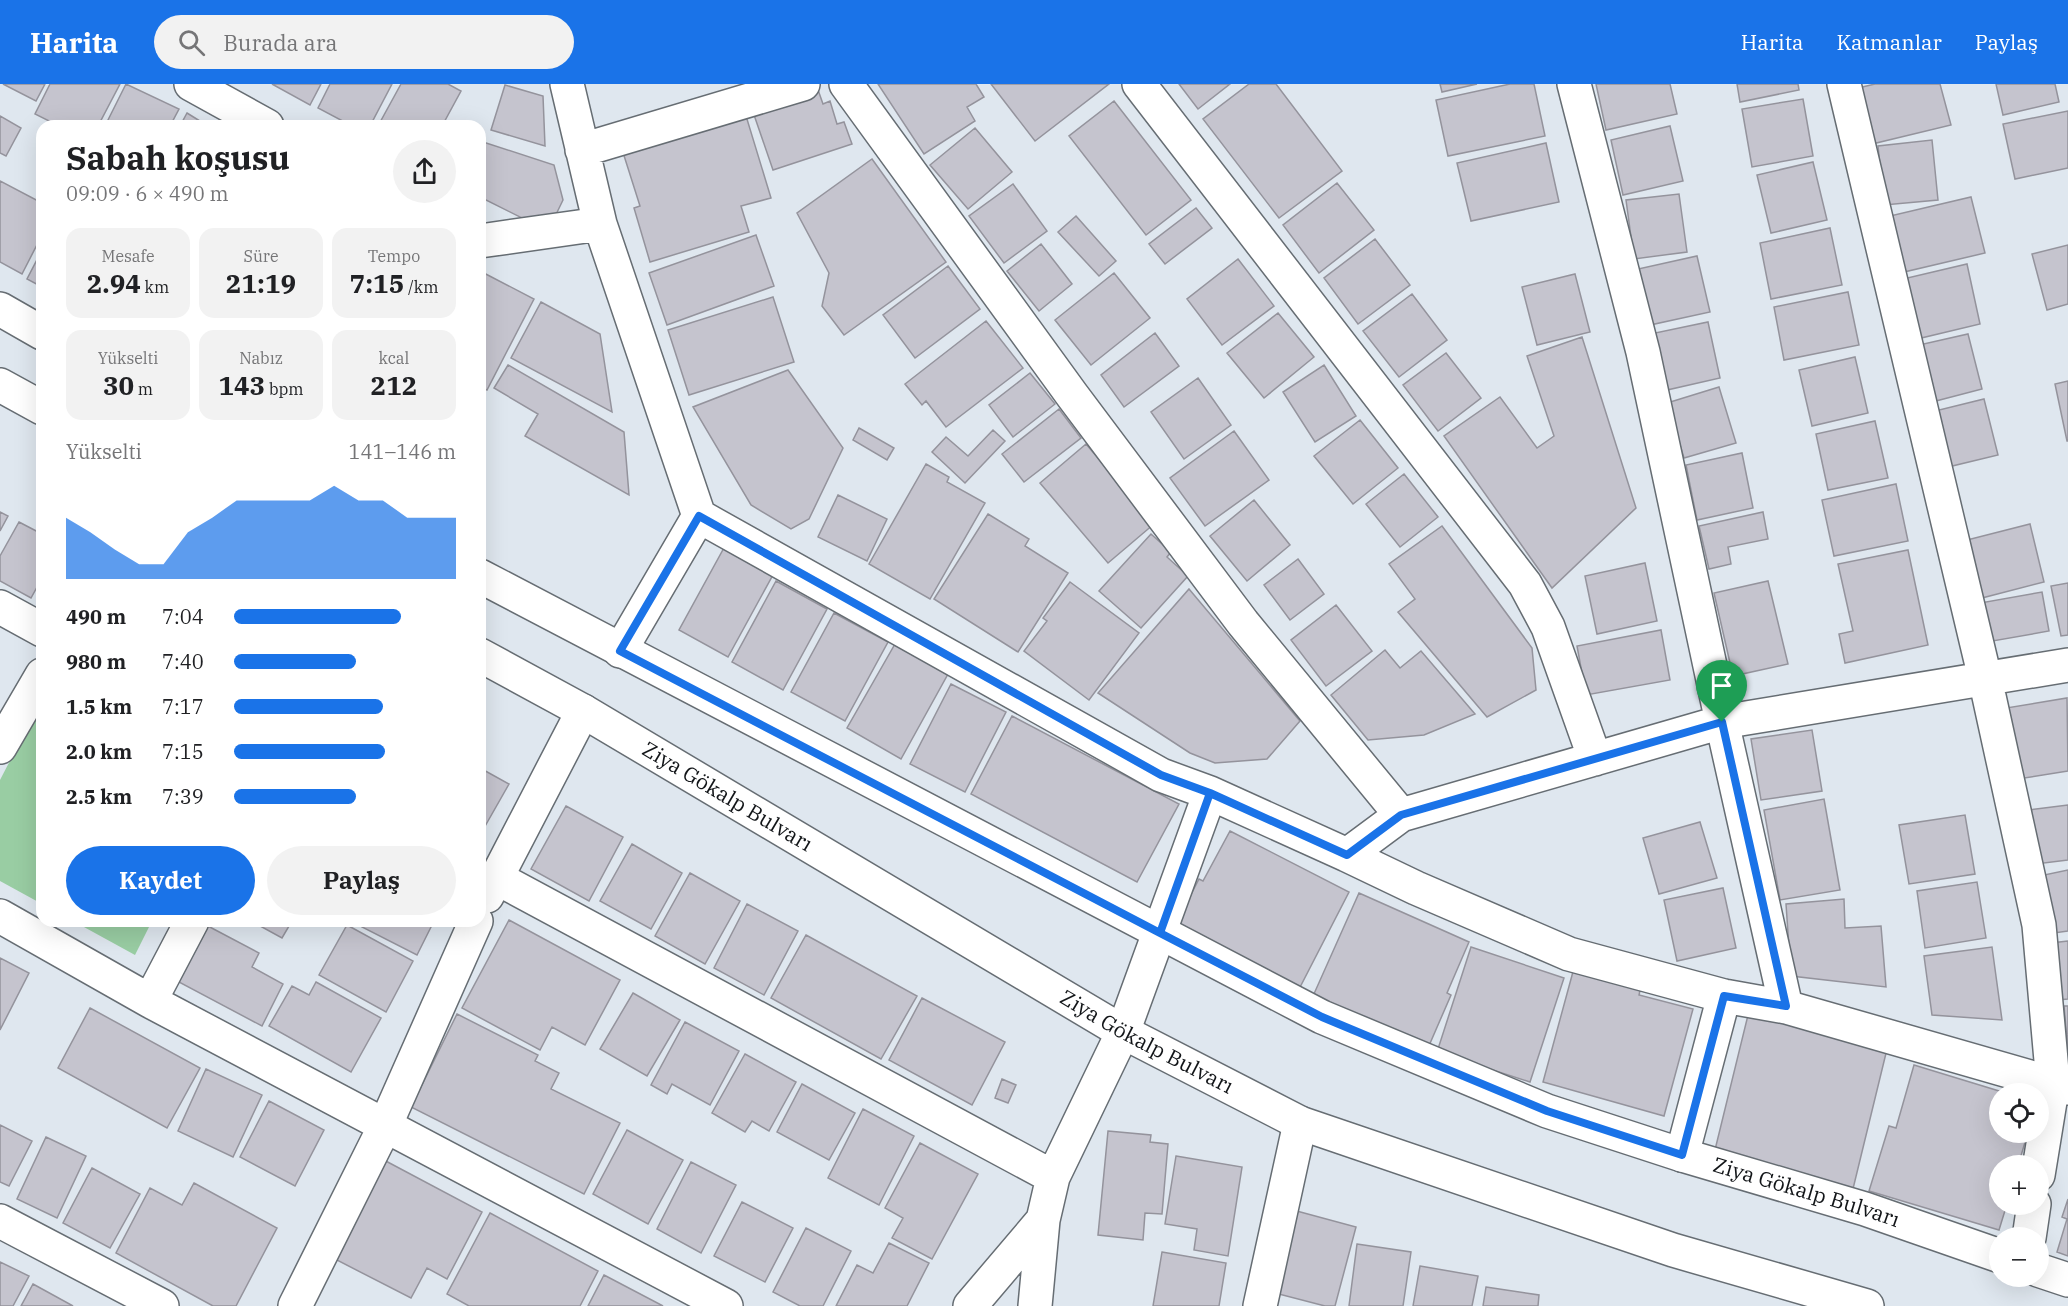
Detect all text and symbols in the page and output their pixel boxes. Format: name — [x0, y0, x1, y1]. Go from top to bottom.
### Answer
search box — [154, 15, 574, 69]
text: Harita — [30, 24, 118, 61]
icon: search — [175, 26, 208, 59]
text: Burada ara — [223, 28, 338, 57]
text: Harita — [1741, 28, 1804, 56]
text: Katmanlar — [1837, 28, 1942, 56]
text: Paylaş — [1975, 28, 2038, 56]
text: Sabah koşusu — [66, 136, 290, 179]
button: share — [393, 140, 456, 203]
text: 09:09 · 6 × 490 m — [66, 180, 229, 207]
text: Mesafe — [102, 246, 154, 266]
text: Süre — [244, 246, 278, 266]
text: Tempo — [368, 246, 420, 266]
text: 2.94 — [87, 266, 141, 300]
text: 21:19 — [226, 266, 296, 300]
text: 7:15 — [350, 266, 404, 300]
text: km — [141, 277, 169, 297]
text: /km — [404, 277, 438, 297]
text: Yükselti — [98, 348, 158, 368]
text: Nabız — [239, 348, 283, 368]
text: kcal — [379, 348, 409, 368]
text: 30 — [103, 368, 134, 402]
text: 143 — [218, 368, 265, 402]
text: 212 — [371, 368, 417, 402]
text: m — [134, 379, 153, 399]
text: bpm — [265, 379, 304, 399]
text: Yükselti — [66, 438, 142, 465]
text: 141–146 m — [349, 438, 456, 465]
text: 490 m — [66, 603, 126, 630]
text: 7:04 — [162, 603, 204, 630]
text: 980 m — [66, 648, 126, 675]
text: 7:40 — [162, 648, 204, 675]
pin — [1696, 660, 1747, 722]
icon: arrive — [1705, 669, 1738, 702]
text: 1.5 km — [66, 693, 132, 720]
text: 7:17 — [162, 693, 204, 720]
street label: Ziya Gökalp Bulvarı — [637, 734, 818, 857]
text: 2.0 km — [66, 738, 132, 765]
text: 7:15 — [162, 738, 204, 765]
text: 2.5 km — [66, 783, 132, 810]
text: 7:39 — [162, 783, 204, 810]
button: Kaydet — [66, 846, 255, 915]
button: Paylaş — [267, 846, 456, 915]
street label: Ziya Gökalp Bulvarı — [1055, 983, 1239, 1100]
map controls — [1989, 1083, 2049, 1287]
button: locate — [1989, 1083, 2049, 1143]
street label: Ziya Gökalp Bulvarı — [1710, 1150, 1904, 1233]
button: + — [1989, 1155, 2049, 1215]
button: − — [1989, 1227, 2049, 1287]

